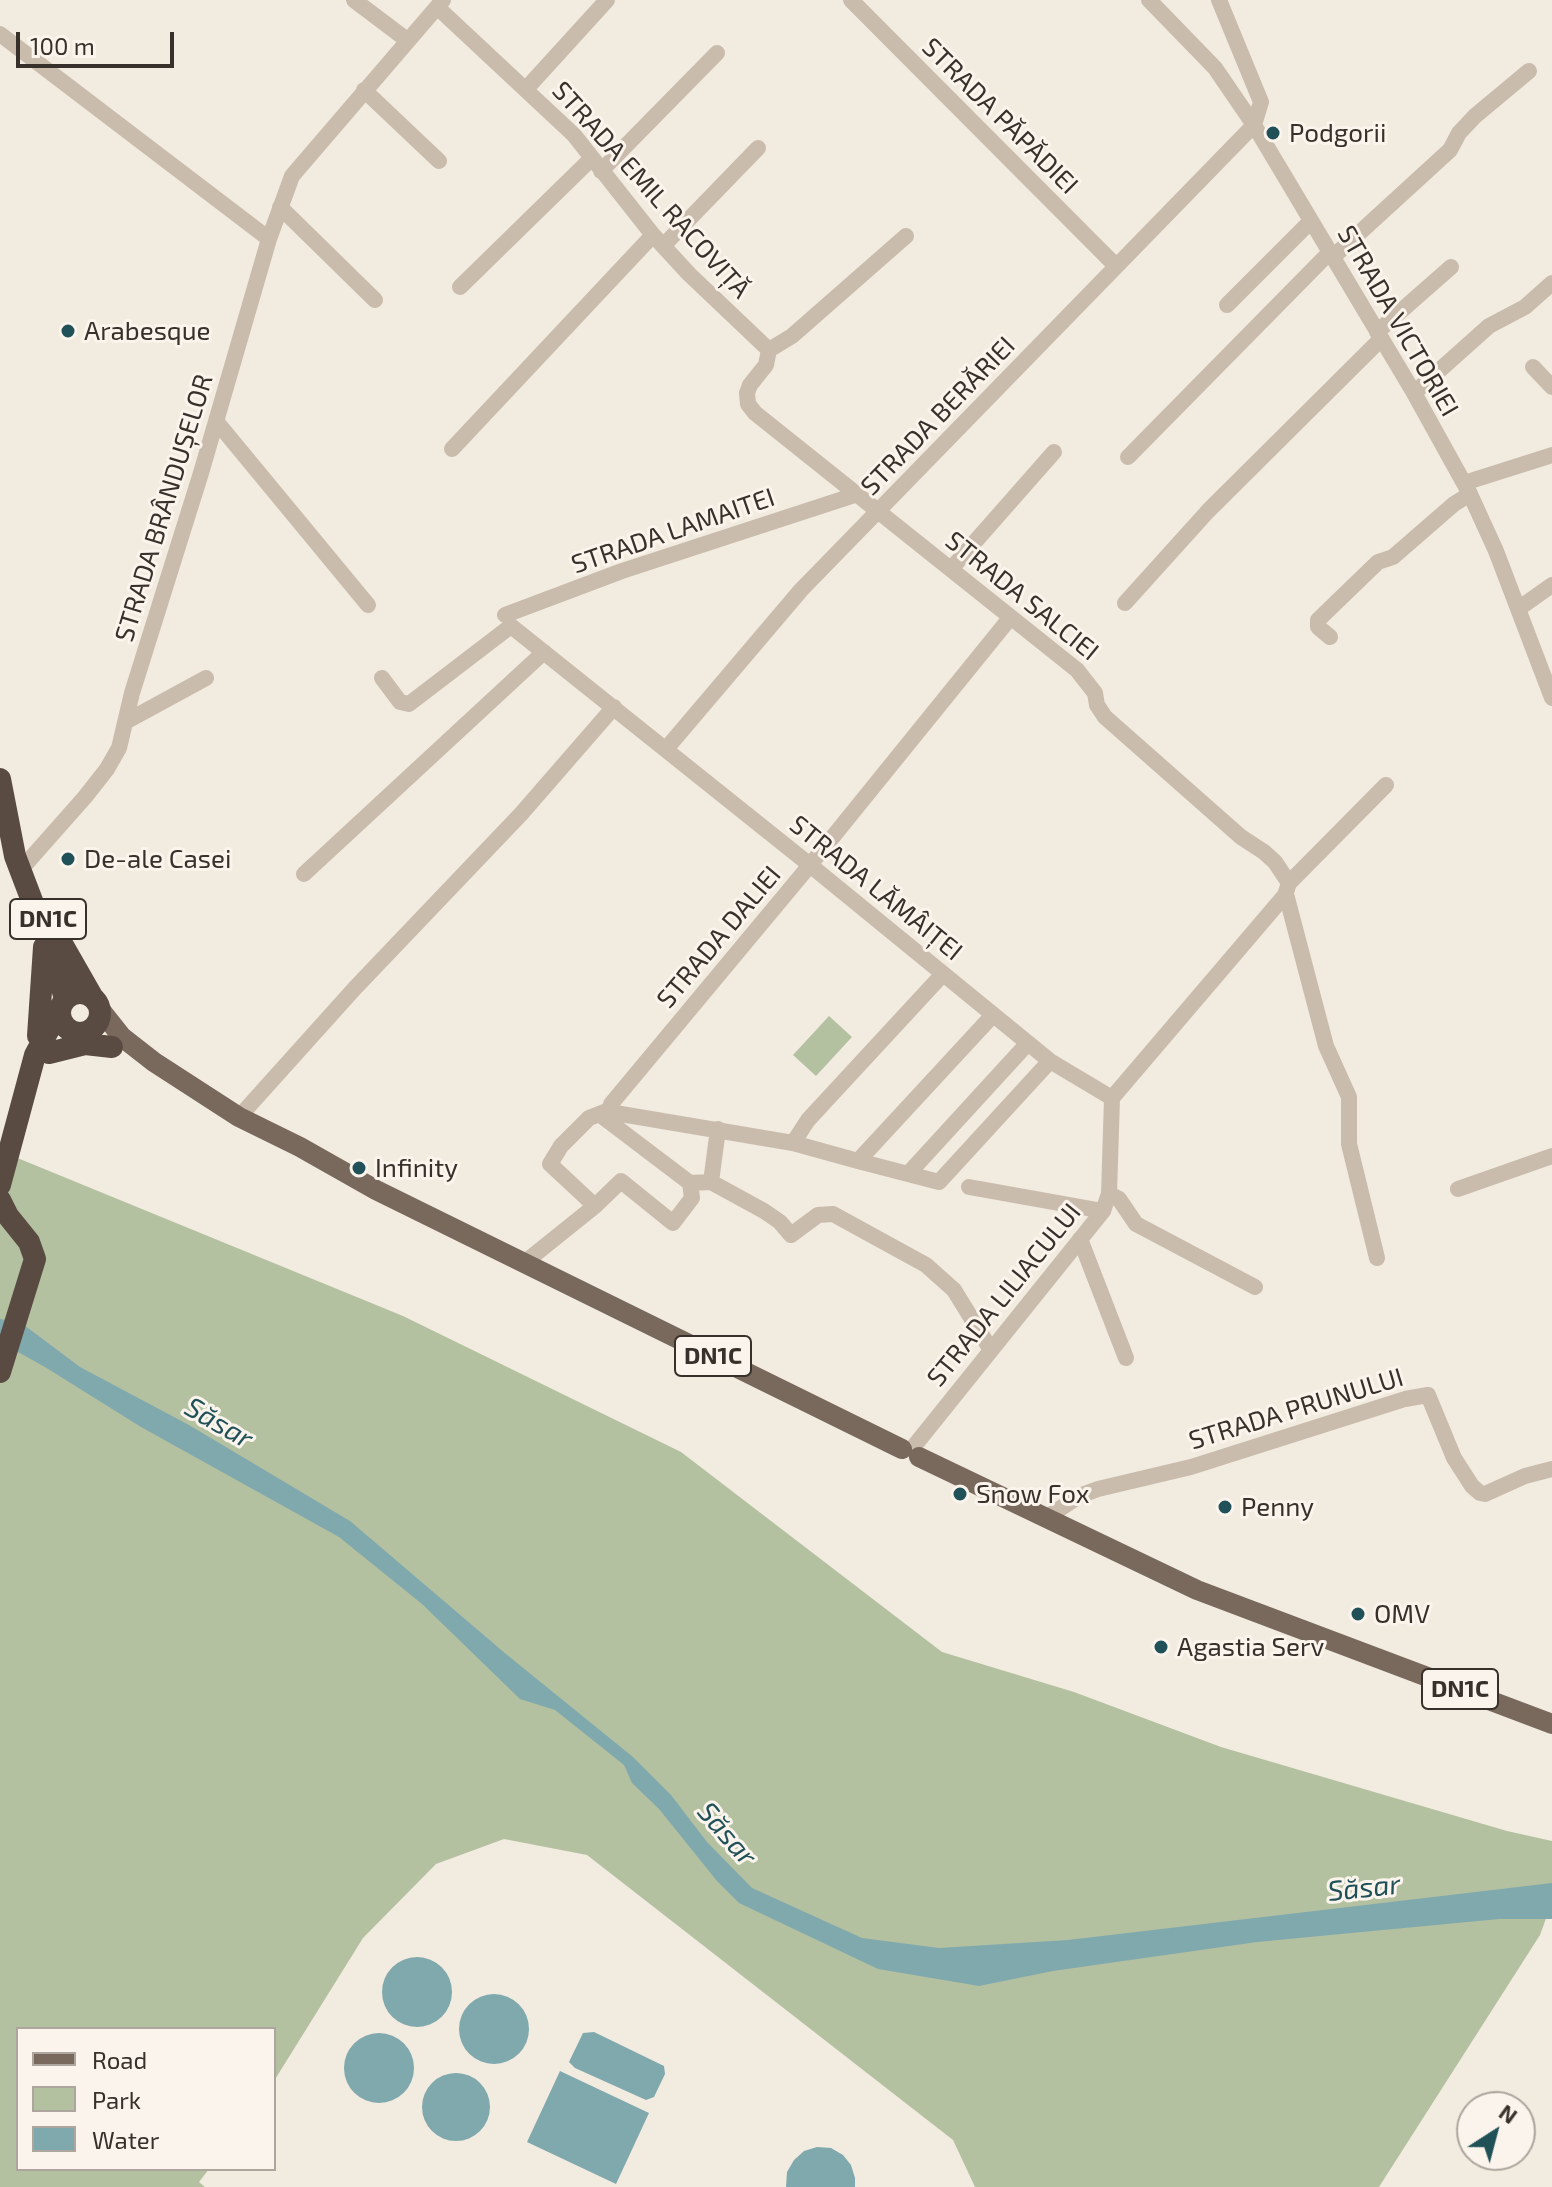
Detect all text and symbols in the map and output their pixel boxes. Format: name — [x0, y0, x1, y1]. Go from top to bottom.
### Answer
scale bar — [20, 16, 178, 66]
text: 100 m — [30, 31, 95, 60]
street label: STRADA PĂPĂDIEI — [916, 32, 1084, 200]
street label: STRADA EMIL RACOVIȚĂ — [546, 75, 756, 305]
place label: Podgorii — [1289, 117, 1386, 149]
marker: Podgorii — [1264, 124, 1282, 142]
street label: STRADA VICTORIEI — [1331, 220, 1465, 422]
place label: Arabesque — [84, 315, 210, 347]
marker: Arabesque — [59, 322, 77, 340]
street label: STRADA BERĂRIEI — [854, 330, 1022, 502]
street label: STRADA BRÂNDUȘELOR — [108, 371, 220, 645]
street label: STRADA LAMAITEI — [567, 482, 779, 580]
street label: STRADA SALCIEI — [939, 525, 1105, 667]
street label: STRADA LĂMÂIȚEI — [783, 809, 969, 967]
place label: De-ale Casei — [84, 843, 231, 875]
marker: De-ale Casei — [59, 850, 77, 868]
street label: STRADA DALIEI — [651, 860, 787, 1014]
road number: DN1C — [10, 899, 86, 939]
place label: Infinity — [375, 1152, 458, 1184]
marker: Infinity — [350, 1159, 368, 1177]
street label: STRADA LILIACULUI — [921, 1197, 1087, 1393]
road number: DN1C — [675, 1336, 751, 1376]
street label: STRADA PRUNULUI — [1185, 1362, 1407, 1456]
water label: Săsar — [179, 1390, 259, 1456]
place label: Snow Fox — [976, 1478, 1089, 1510]
marker: Snow Fox — [951, 1485, 969, 1503]
place label: Penny — [1241, 1491, 1314, 1523]
marker: Penny — [1216, 1498, 1234, 1516]
place label: OMV — [1374, 1598, 1430, 1630]
marker: OMV — [1349, 1605, 1367, 1623]
place label: Agastia Serv — [1177, 1631, 1324, 1663]
marker: Agastia Serv — [1152, 1638, 1170, 1656]
road number: DN1C — [1422, 1669, 1498, 1709]
water label: Săsar — [690, 1795, 764, 1873]
water label: Săsar — [1326, 1867, 1402, 1909]
legend — [16, 2027, 276, 2171]
text: Road — [92, 2045, 147, 2074]
text: Park — [92, 2085, 141, 2114]
north arrow — [1456, 2091, 1536, 2171]
text: N — [1495, 2098, 1523, 2128]
text: Water — [92, 2125, 159, 2154]

